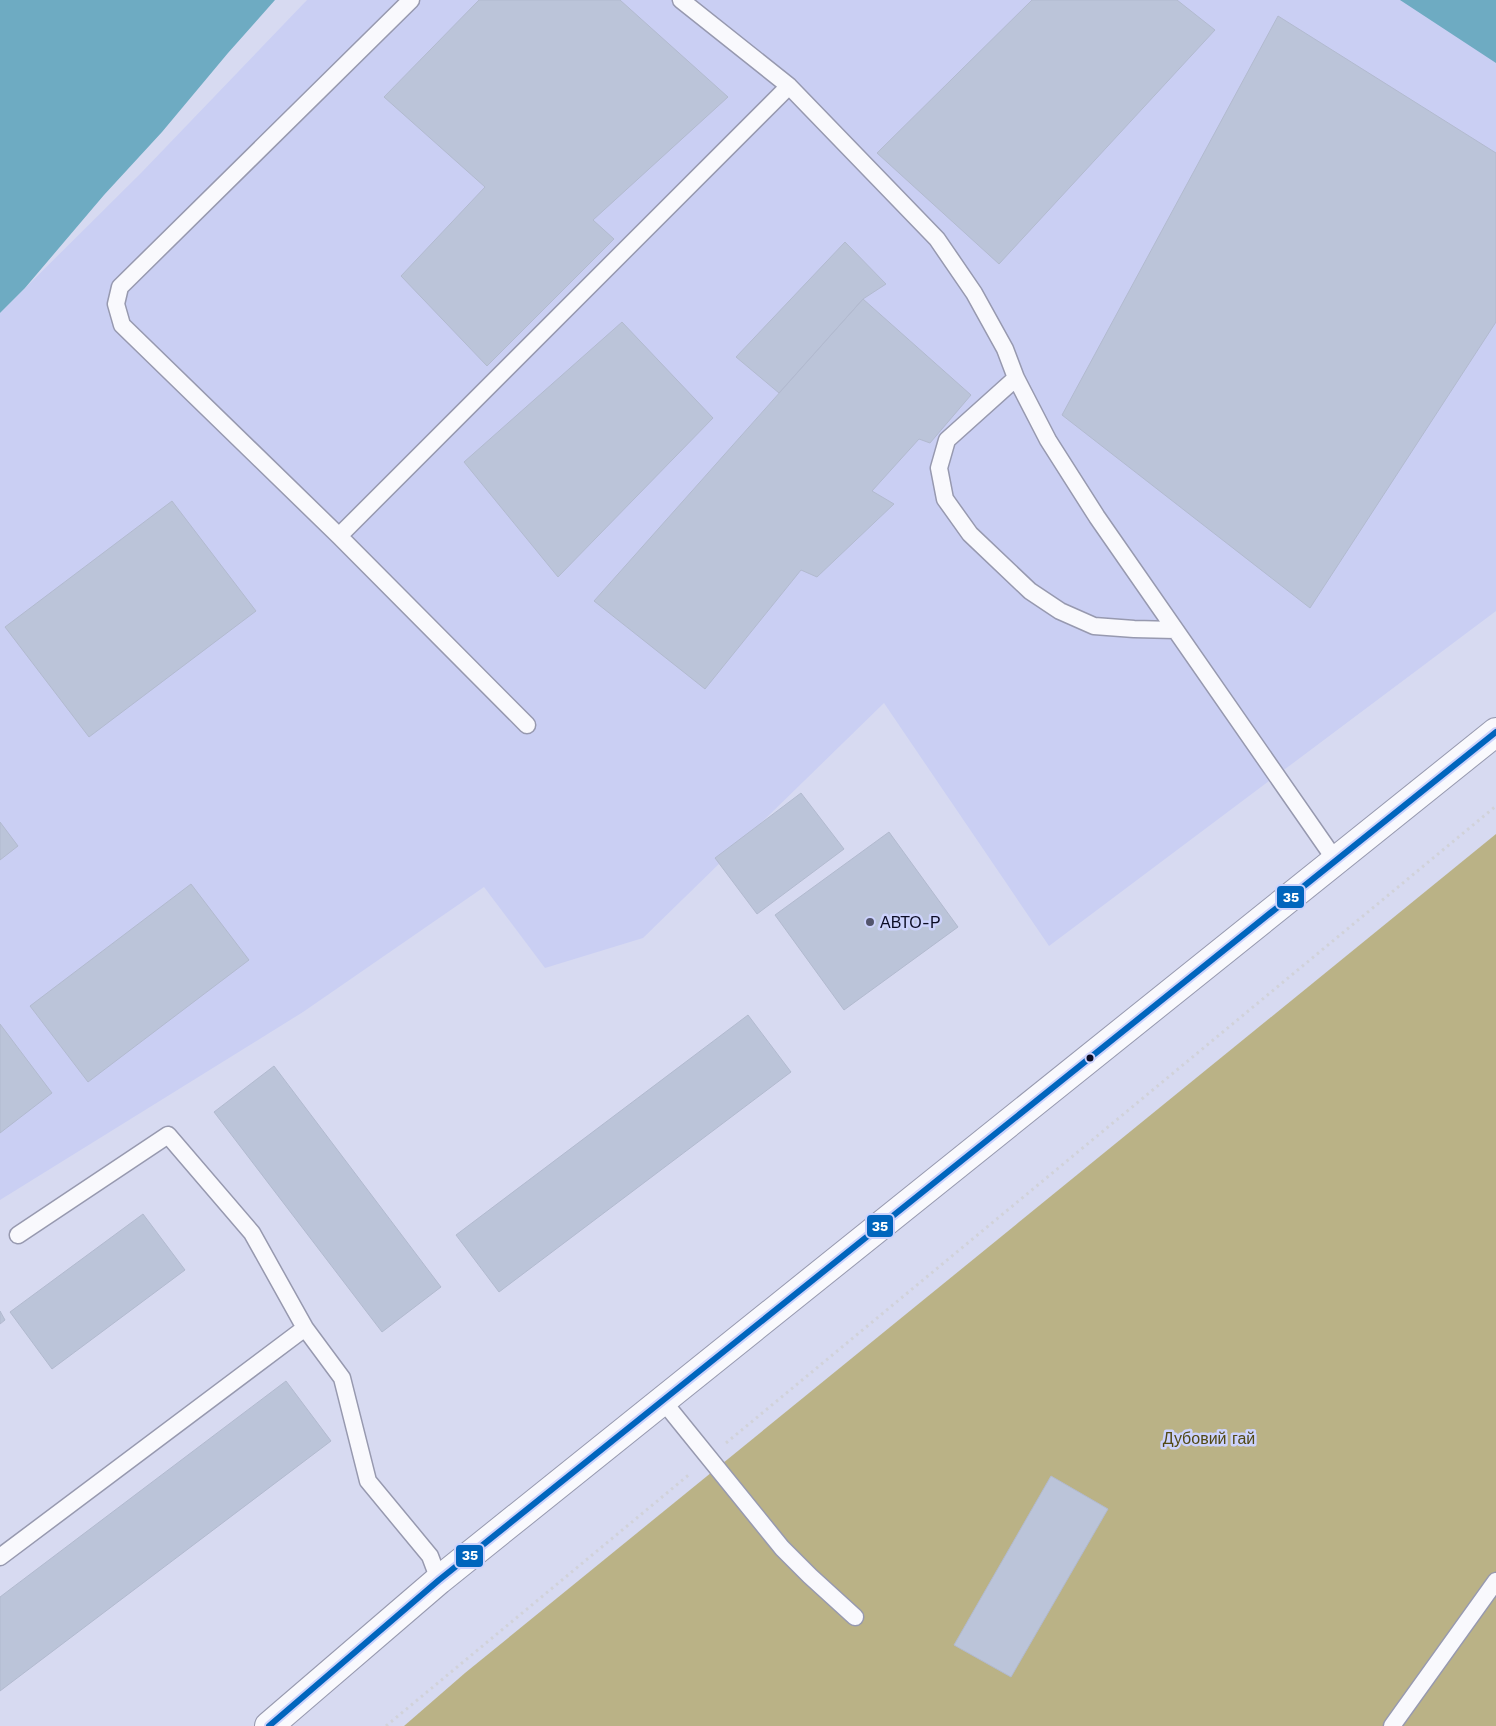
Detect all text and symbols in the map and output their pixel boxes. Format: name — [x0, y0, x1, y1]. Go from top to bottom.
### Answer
line badge: 35 — [1276, 885, 1305, 909]
text: 35 — [1283, 889, 1299, 905]
place label: АВТО-Р — [880, 913, 941, 932]
marker: АВТО-Р — [864, 916, 876, 928]
unlabelled marker — [1085, 1053, 1095, 1063]
line badge: 35 — [866, 1214, 894, 1238]
text: 35 — [872, 1218, 888, 1234]
park label: Дубовий гай — [1163, 1429, 1255, 1448]
line badge: 35 — [455, 1544, 484, 1568]
text: 35 — [462, 1547, 478, 1563]

